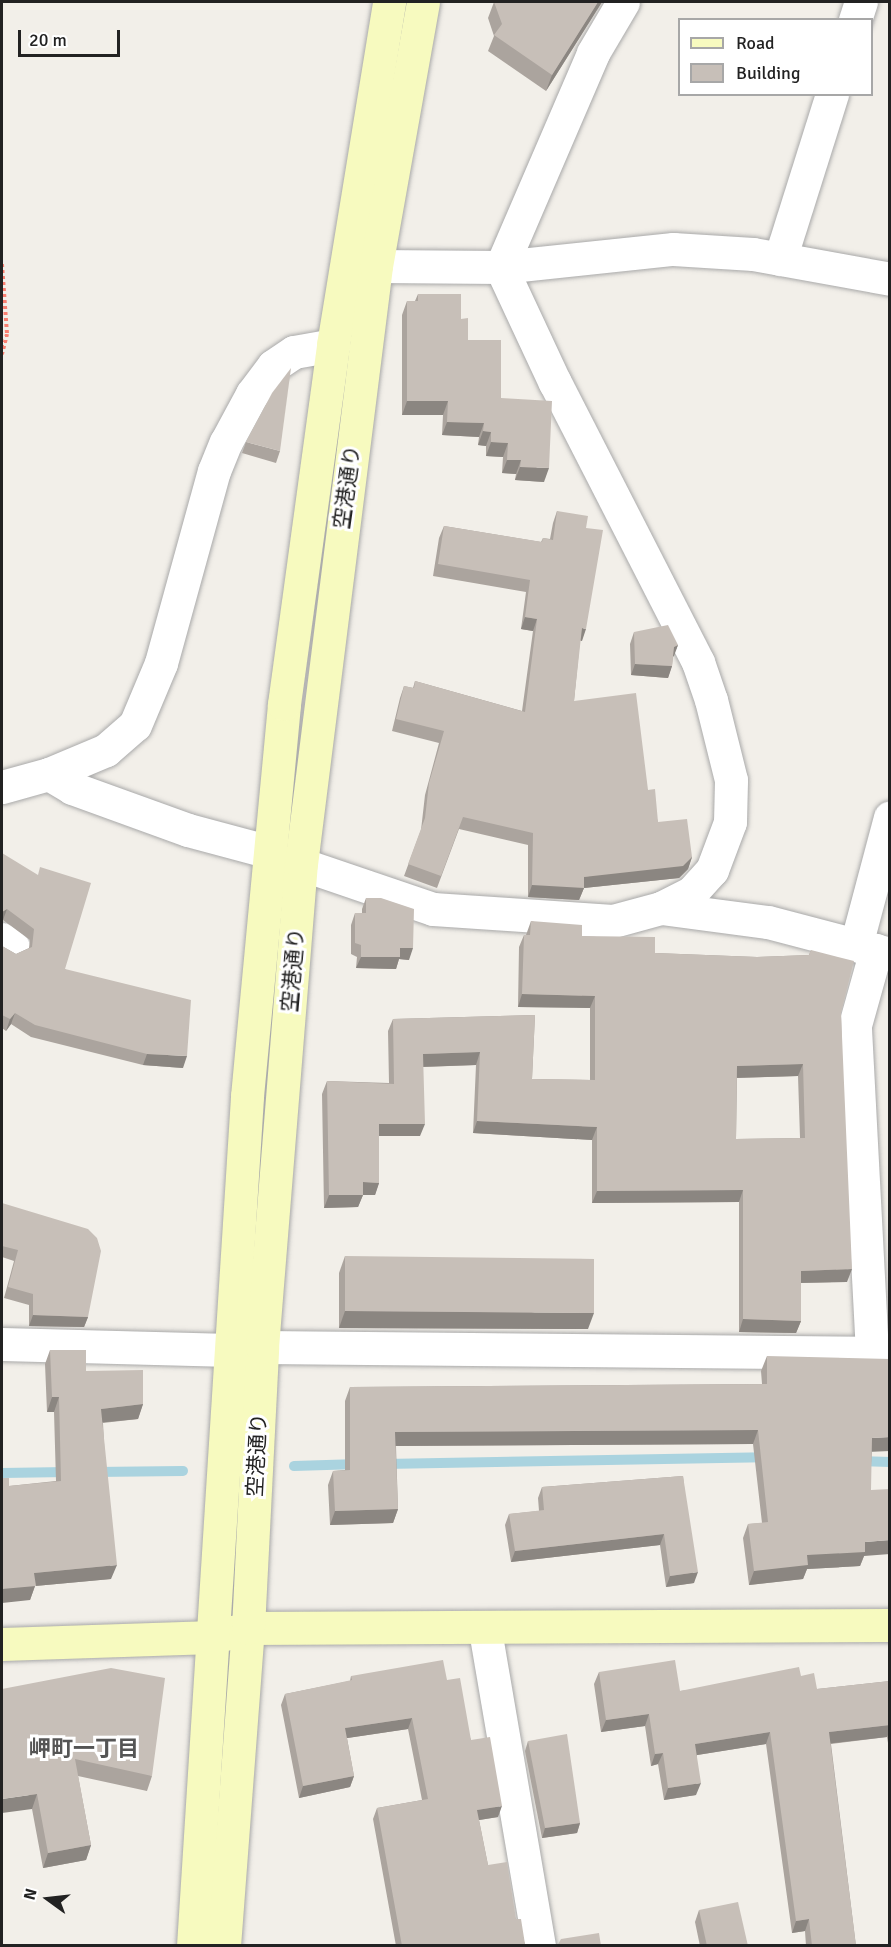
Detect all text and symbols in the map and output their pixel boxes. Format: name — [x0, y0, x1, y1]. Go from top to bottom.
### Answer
scale bar — [21, 18, 123, 56]
legend — [678, 18, 873, 96]
text: 20 m — [29, 29, 67, 51]
text: Road — [736, 32, 775, 54]
text: Building — [736, 62, 800, 84]
street label: 空港通り — [329, 444, 365, 530]
street label: 空港通り — [277, 927, 309, 1013]
street label: 空港通り — [242, 1412, 272, 1498]
district label: 岬町一丁目 — [29, 1736, 139, 1762]
north arrow — [18, 1869, 78, 1929]
text: N — [20, 1886, 42, 1902]

